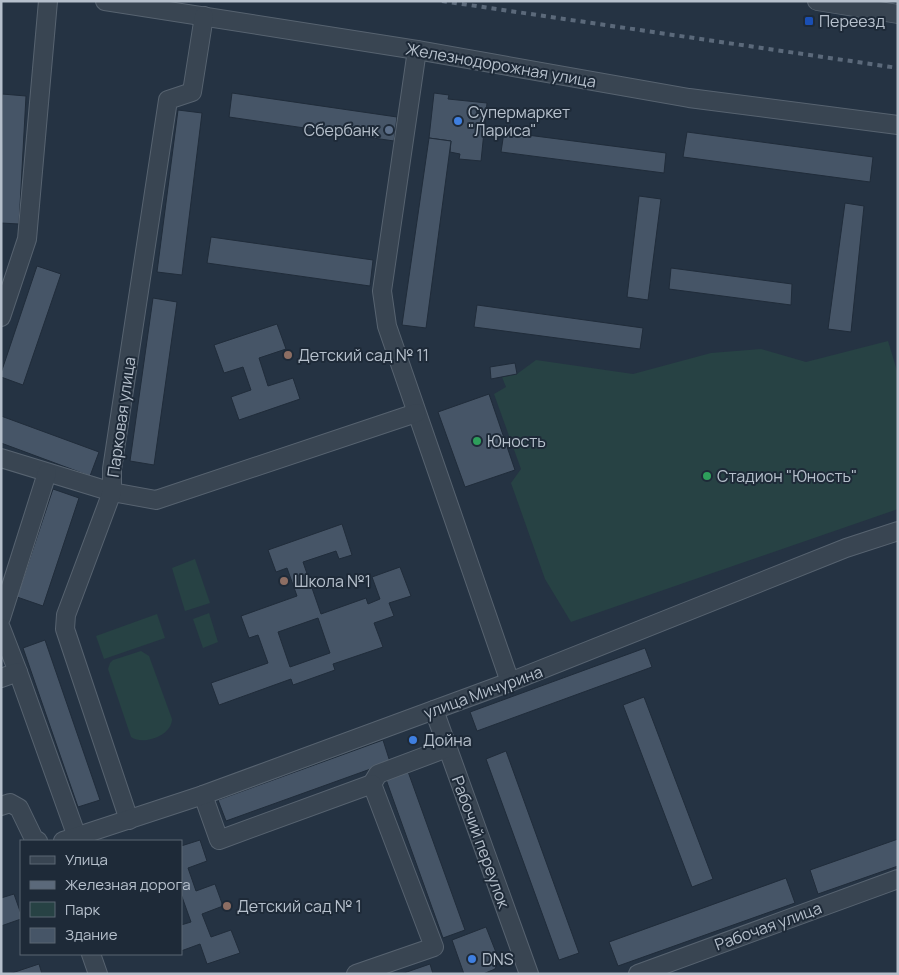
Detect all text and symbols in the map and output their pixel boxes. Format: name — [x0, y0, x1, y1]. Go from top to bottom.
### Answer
place label: Переезд — [819, 10, 885, 32]
marker: Переезд — [803, 15, 815, 27]
street label: Железнодорожная улица — [404, 37, 598, 93]
place label: Супермаркет "Лариса" — [468, 101, 570, 141]
marker: Супермаркет "Лариса" — [452, 115, 464, 127]
place label: Сбербанк — [304, 119, 380, 141]
marker: Сбербанк — [383, 124, 395, 136]
place label: Детский сад № 11 — [298, 344, 429, 366]
marker: Детский сад № 11 — [282, 349, 294, 361]
street label: Парковая улица — [102, 355, 140, 479]
place label: Юность — [487, 430, 546, 452]
marker: Юность — [471, 435, 483, 447]
place label: Стадион "Юность" — [717, 465, 857, 487]
marker: Стадион "Юность" — [701, 470, 713, 482]
place label: Школа №1 — [294, 570, 371, 592]
marker: Школа №1 — [278, 575, 290, 587]
street label: улица Мичурина — [420, 660, 546, 724]
place label: Дойна — [423, 729, 472, 751]
marker: Дойна — [407, 734, 419, 746]
street label: Рабочий переулок — [447, 773, 516, 912]
legend — [20, 840, 182, 955]
text: Улица — [65, 849, 108, 870]
text: Железная дорога — [65, 874, 190, 895]
place label: Детский сад № 1 — [237, 895, 362, 917]
street label: Рабочая улица — [712, 896, 824, 956]
text: Парк — [65, 899, 101, 920]
marker: Детский сад № 1 — [221, 900, 233, 912]
text: Здание — [65, 924, 118, 945]
place label: DNS — [482, 948, 514, 970]
marker: DNS — [466, 953, 478, 965]

